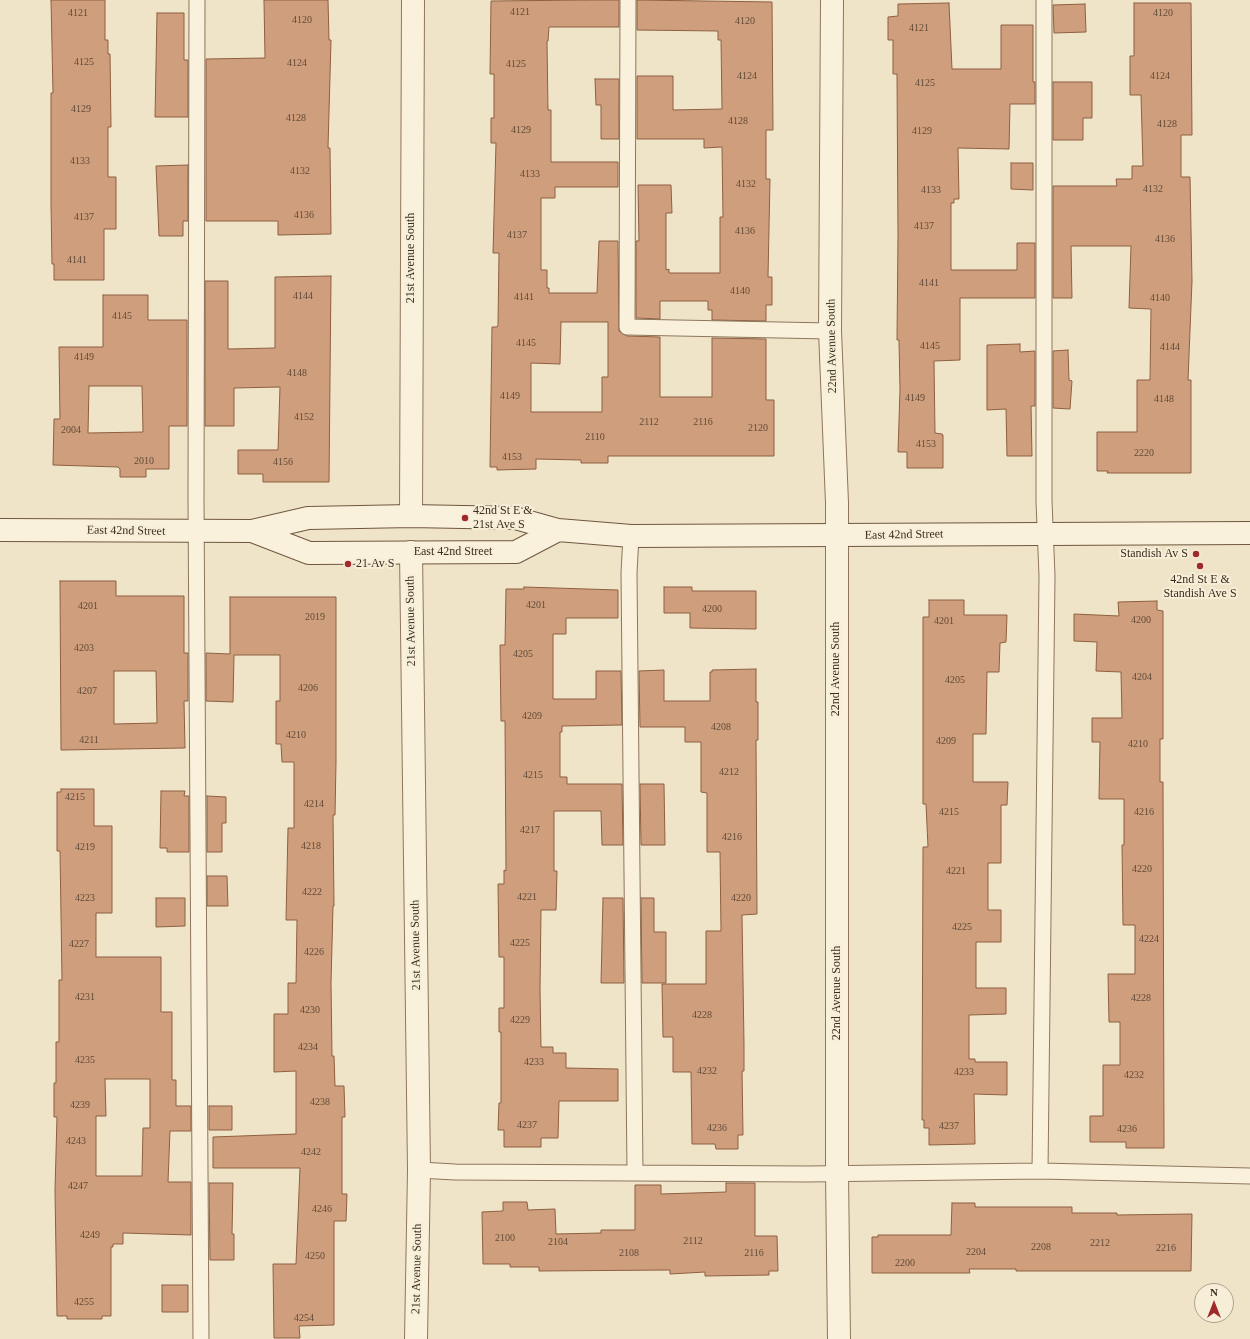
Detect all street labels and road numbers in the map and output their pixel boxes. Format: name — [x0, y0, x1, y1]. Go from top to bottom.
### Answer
street label: 21st Avenue South — [404, 213, 418, 303]
street label: 22nd Avenue South — [824, 299, 840, 393]
street label: East 42nd Street — [87, 523, 165, 539]
street label: East 42nd Street — [865, 527, 943, 543]
street label: East 42nd Street — [414, 545, 492, 559]
street label: 21st Avenue South — [403, 576, 419, 666]
street label: 22nd Avenue South — [829, 622, 843, 716]
street label: 21st Avenue South — [408, 900, 424, 990]
street label: 22nd Avenue South — [830, 946, 844, 1040]
street label: 21st Avenue South — [409, 1224, 425, 1314]

